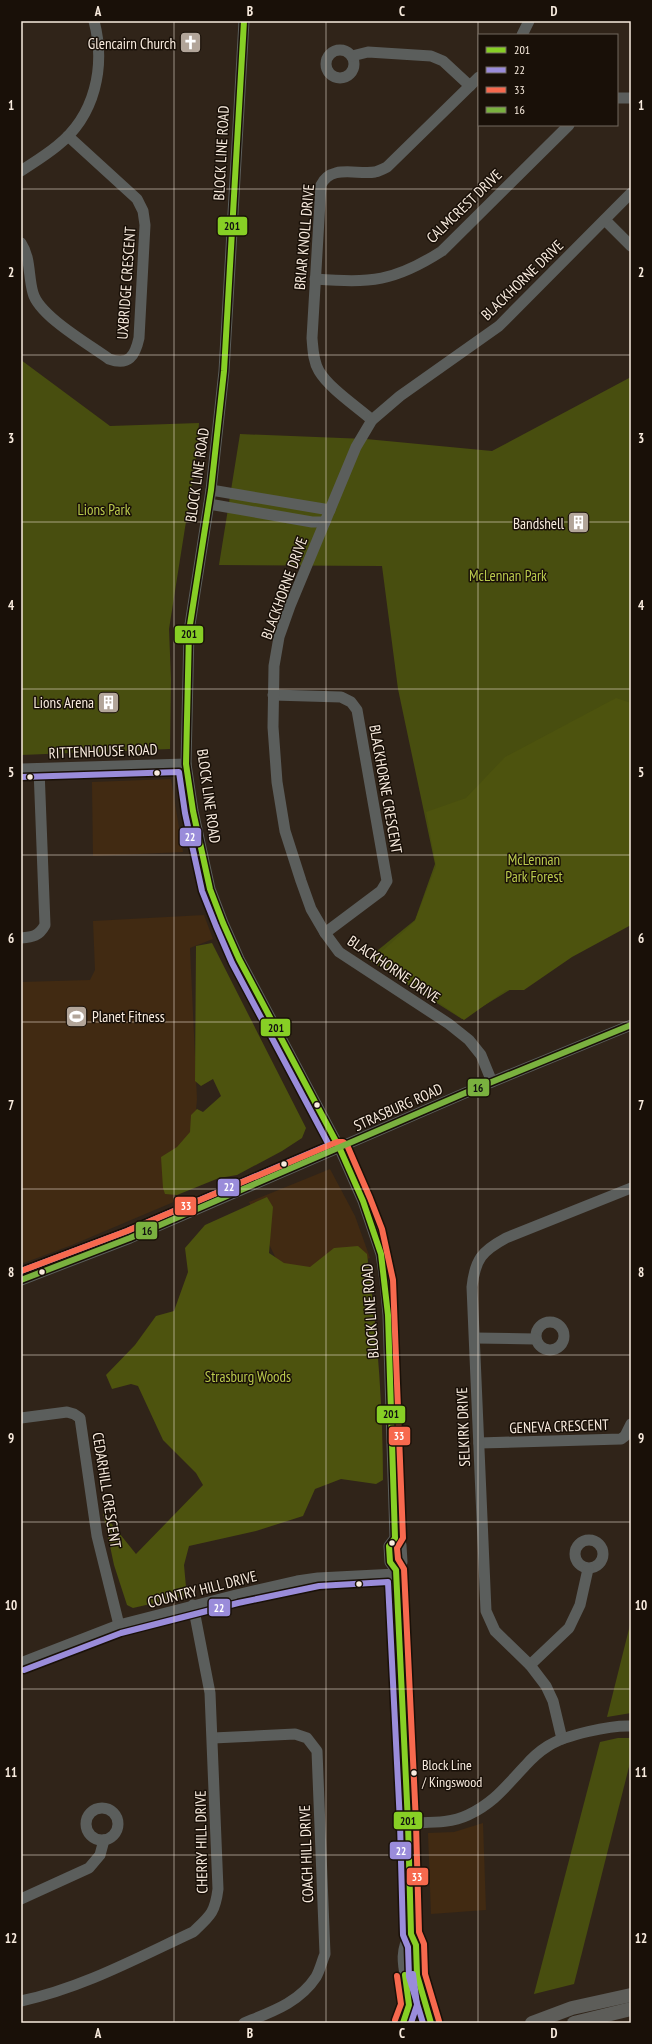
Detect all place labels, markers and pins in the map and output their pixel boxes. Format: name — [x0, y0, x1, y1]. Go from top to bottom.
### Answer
church icon: Glencairn Church — [178, 30, 204, 56]
place label: Glencairn Church — [88, 34, 176, 53]
building icon: Bandshell — [566, 510, 592, 536]
place label: Bandshell — [513, 514, 564, 533]
building icon: Lions Arena — [96, 689, 122, 715]
place label: Lions Arena — [34, 693, 94, 712]
unlabelled marker — [152, 768, 162, 778]
unlabelled marker — [25, 772, 35, 782]
sports icon: Planet Fitness — [63, 1003, 89, 1029]
place label: Planet Fitness — [92, 1007, 165, 1026]
unlabelled marker — [312, 1100, 322, 1110]
unlabelled marker — [279, 1159, 289, 1169]
unlabelled marker — [37, 1267, 47, 1277]
unlabelled marker — [387, 1538, 397, 1548]
unlabelled marker — [354, 1579, 364, 1589]
place label: Block Line / Kingswood — [421, 1756, 482, 1791]
marker: Block Line / Kingswood — [409, 1768, 419, 1778]

